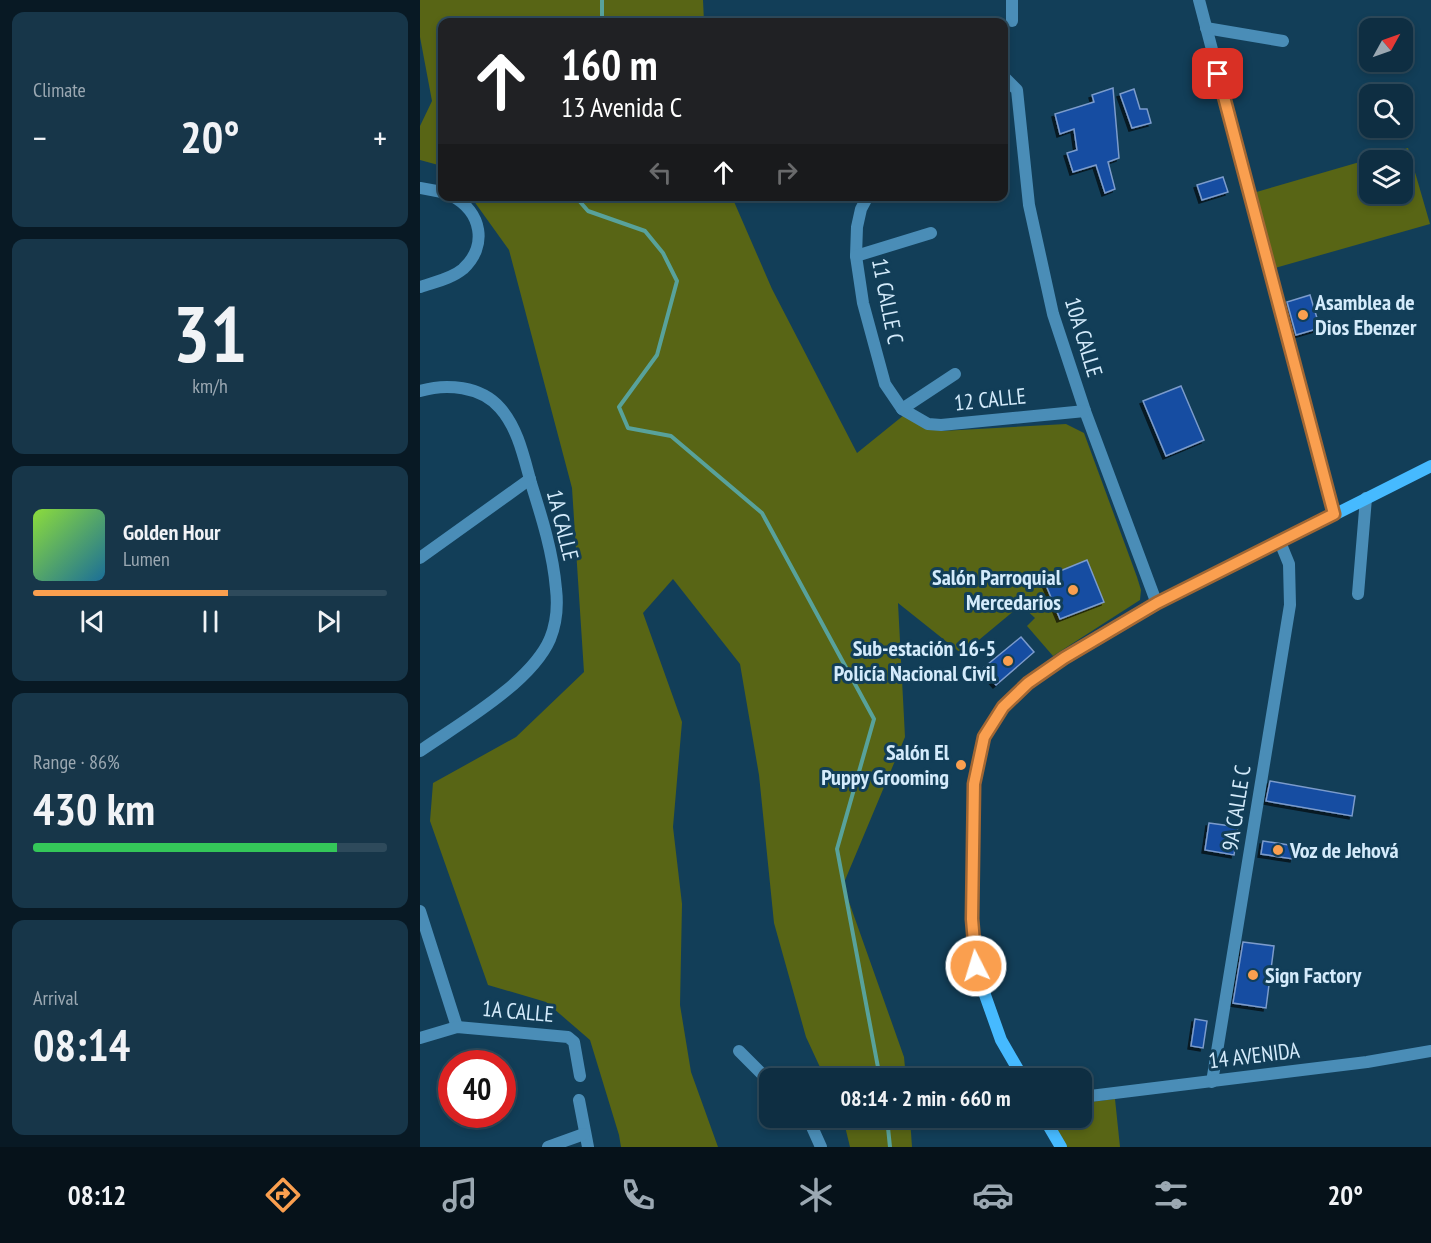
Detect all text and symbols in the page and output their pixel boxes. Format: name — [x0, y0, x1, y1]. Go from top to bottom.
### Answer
north arrow — [1359, 18, 1413, 72]
map controls — [1359, 18, 1413, 204]
text: 160 m — [561, 37, 658, 92]
icon: ahead — [462, 42, 540, 120]
pin — [1192, 48, 1243, 99]
icon: arrive — [1201, 57, 1234, 90]
text: Climate — [33, 77, 86, 103]
button: search — [1359, 84, 1413, 138]
text: 13 Avenida C — [561, 90, 682, 124]
text: 20° — [180, 107, 240, 165]
text: − — [33, 116, 47, 159]
text: + — [373, 116, 387, 159]
button: layers — [1359, 150, 1413, 204]
icon: left — [644, 156, 677, 189]
icon: ahead — [707, 156, 740, 189]
icon: right — [770, 156, 803, 189]
street label: 11 CALLE C — [866, 256, 910, 346]
text: 31 — [173, 283, 247, 384]
place label: Asamblea de Dios Ebenzer — [1314, 288, 1417, 341]
street label: 10A CALLE — [1059, 294, 1109, 380]
marker: Asamblea de Dios Ebenzer — [1296, 308, 1310, 322]
text: km/h — [192, 373, 228, 399]
street label: 12 CALLE — [953, 381, 1027, 417]
street label: 1A CALLE — [541, 487, 585, 563]
text: Golden Hour — [123, 518, 221, 546]
text: Lumen — [123, 546, 170, 572]
place label: Salón Parroquial Mercedarios — [932, 563, 1062, 616]
marker: Salón Parroquial Mercedarios — [1066, 583, 1080, 597]
icon: previous — [76, 605, 109, 638]
icon: pause — [194, 605, 227, 638]
icon: next — [312, 605, 345, 638]
place label: Sub-estación 16-5 Policía Nacional Civil — [834, 634, 997, 687]
marker: Sub-estación 16-5 Policía Nacional Civil — [1001, 654, 1015, 668]
place label: Salón El Puppy Grooming — [821, 738, 950, 791]
text: Range · 86% — [33, 749, 120, 775]
marker: Salón El Puppy Grooming — [954, 758, 968, 772]
street label: 9A CALLE C — [1215, 763, 1257, 853]
text: 430 km — [33, 779, 155, 837]
place label: Voz de Jehová — [1289, 836, 1399, 864]
marker: Voz de Jehová — [1271, 843, 1285, 857]
position arrow — [944, 934, 1008, 998]
place label: Sign Factory — [1265, 961, 1362, 989]
marker: Sign Factory — [1246, 968, 1260, 982]
text: Arrival — [33, 985, 78, 1011]
street label: 1A CALLE — [481, 994, 555, 1028]
text: 08:14 — [33, 1015, 130, 1073]
street label: 14 AVENIDA — [1207, 1035, 1302, 1074]
speed limit sign: 40 — [438, 1050, 516, 1128]
text: 08:14 · 2 min · 660 m — [840, 1084, 1011, 1112]
icon: directions — [262, 1174, 304, 1216]
icon: music — [439, 1174, 481, 1216]
icon: phone — [617, 1174, 659, 1216]
icon: climate — [795, 1174, 837, 1216]
icon: car — [972, 1174, 1014, 1216]
icon: filters — [1150, 1174, 1192, 1216]
text: 08:12 — [68, 1178, 126, 1212]
text: 20° — [1327, 1178, 1363, 1212]

